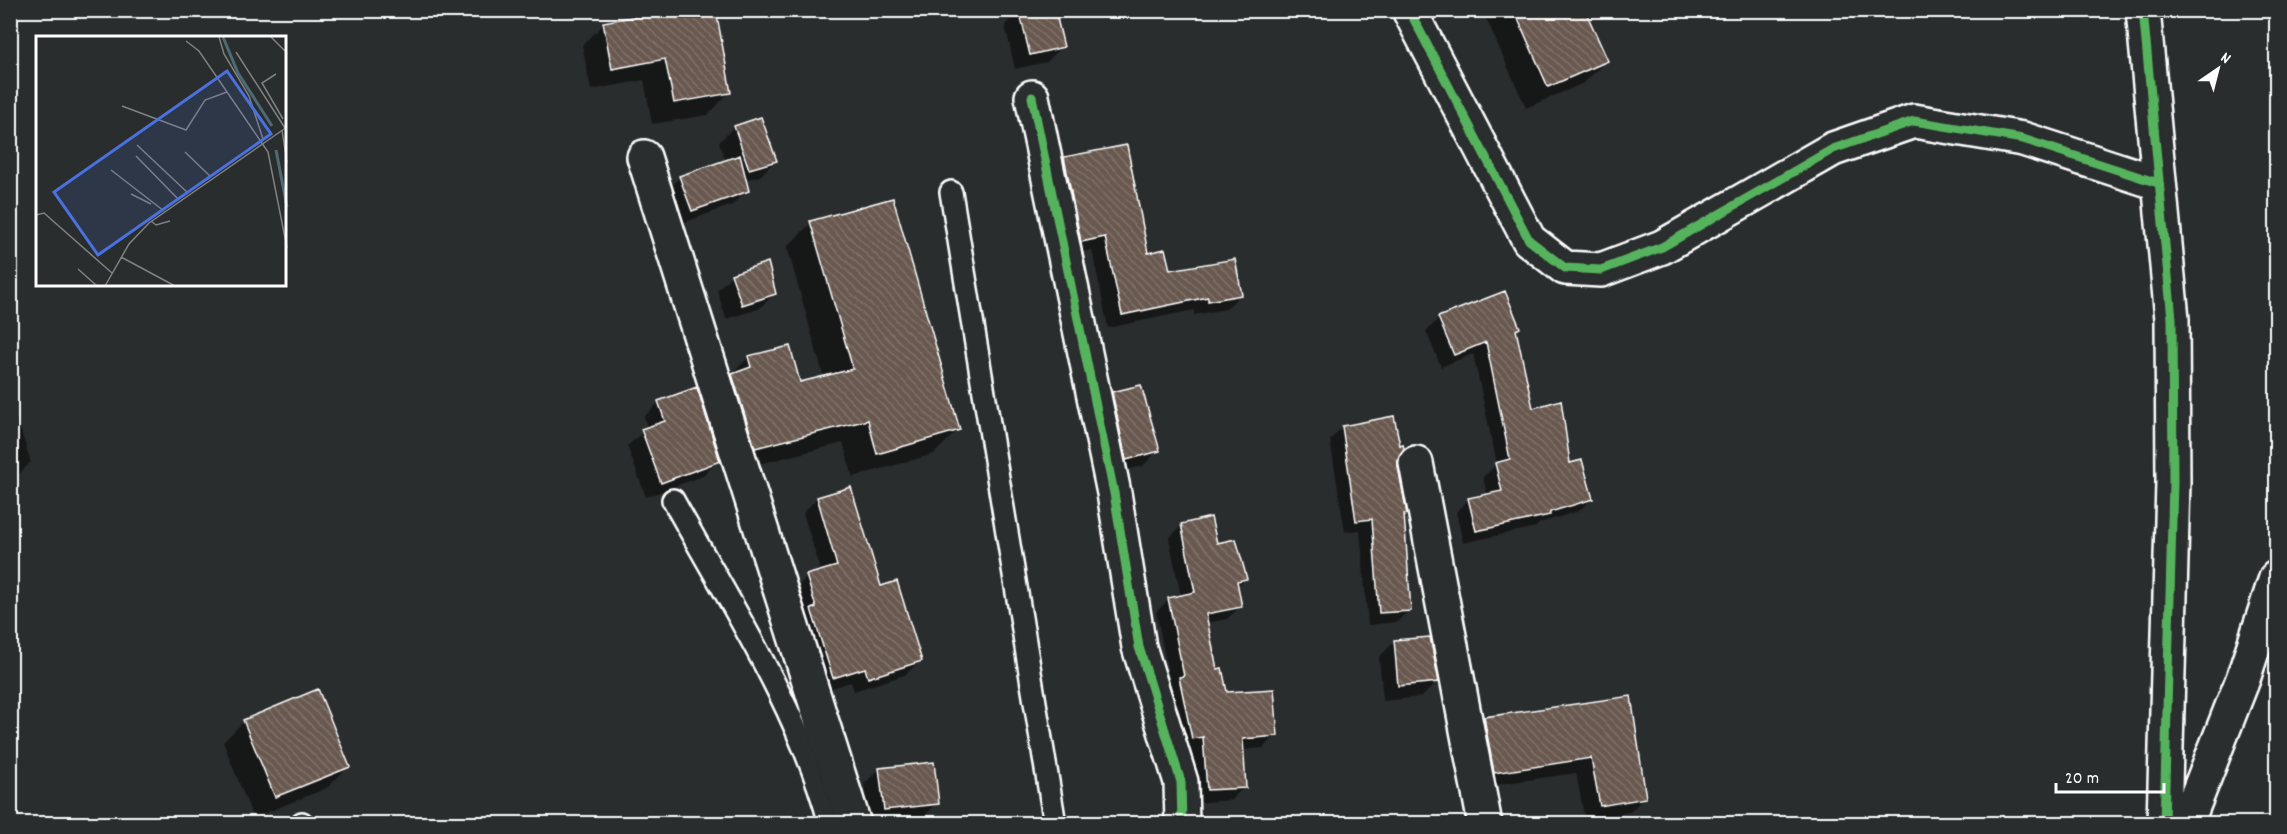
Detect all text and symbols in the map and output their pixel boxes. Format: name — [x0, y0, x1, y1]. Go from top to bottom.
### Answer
inset map — [36, 36, 286, 286]
north arrow — [2188, 39, 2248, 99]
text: N — [2215, 47, 2235, 71]
scale bar — [2056, 756, 2164, 794]
text: 20 m — [2065, 767, 2099, 792]

